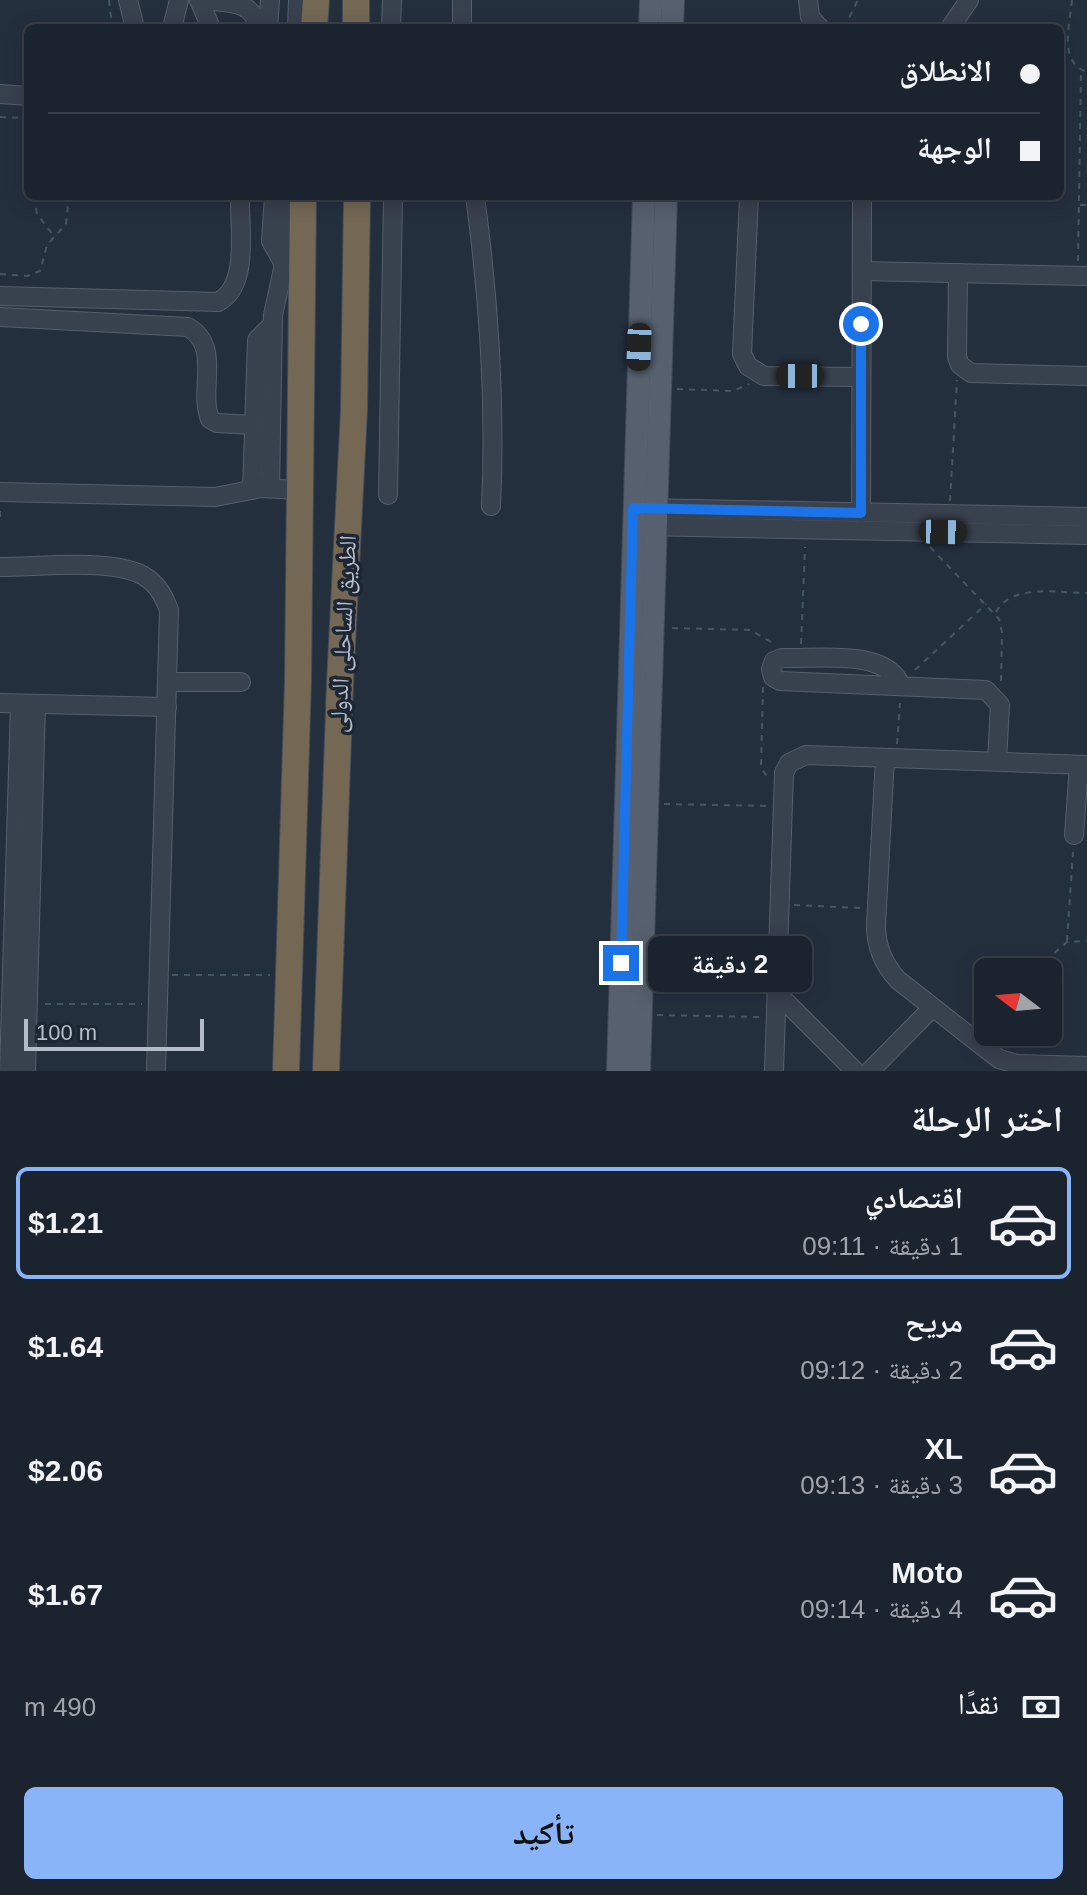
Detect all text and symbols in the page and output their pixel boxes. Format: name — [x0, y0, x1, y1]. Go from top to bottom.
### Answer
text: الانطلاق — [899, 54, 992, 87]
text: الوجهة — [917, 131, 992, 164]
route start — [843, 306, 879, 342]
car — [626, 323, 652, 371]
car — [776, 364, 824, 388]
car — [919, 520, 967, 544]
street label: الطريق الساحلى الدولى — [324, 534, 362, 734]
callout: 2 دقيقة — [649, 935, 813, 991]
route end — [603, 945, 639, 981]
text: 2 دقيقة — [692, 949, 768, 979]
north arrow — [974, 958, 1062, 1046]
map controls — [974, 958, 1062, 1046]
scale bar — [24, 1015, 204, 1051]
text: 100 m — [36, 1020, 97, 1045]
text: اختر الرحلة — [911, 1098, 1063, 1139]
text: اقتصادي — [865, 1181, 963, 1214]
icon: car — [987, 1187, 1059, 1259]
text: $1.21 — [28, 1206, 103, 1239]
text: 1 دقيقة · 09:11 — [802, 1231, 963, 1261]
text: مريح — [905, 1305, 963, 1338]
icon: car — [987, 1311, 1059, 1383]
text: $1.64 — [28, 1330, 103, 1363]
text: 2 دقيقة · 09:12 — [800, 1355, 963, 1385]
text: XL — [925, 1432, 963, 1465]
icon: car — [987, 1435, 1059, 1507]
text: $2.06 — [28, 1454, 103, 1487]
text: 3 دقيقة · 09:13 — [800, 1470, 963, 1500]
text: Moto — [891, 1556, 963, 1589]
icon: car — [987, 1559, 1059, 1631]
text: $1.67 — [28, 1578, 103, 1611]
text: 4 دقيقة · 09:14 — [800, 1594, 963, 1624]
icon: cash — [1019, 1685, 1063, 1729]
text: نقدًا — [958, 1687, 999, 1720]
text: 490 m — [24, 1692, 96, 1722]
button: تأكيد — [24, 1787, 1063, 1879]

